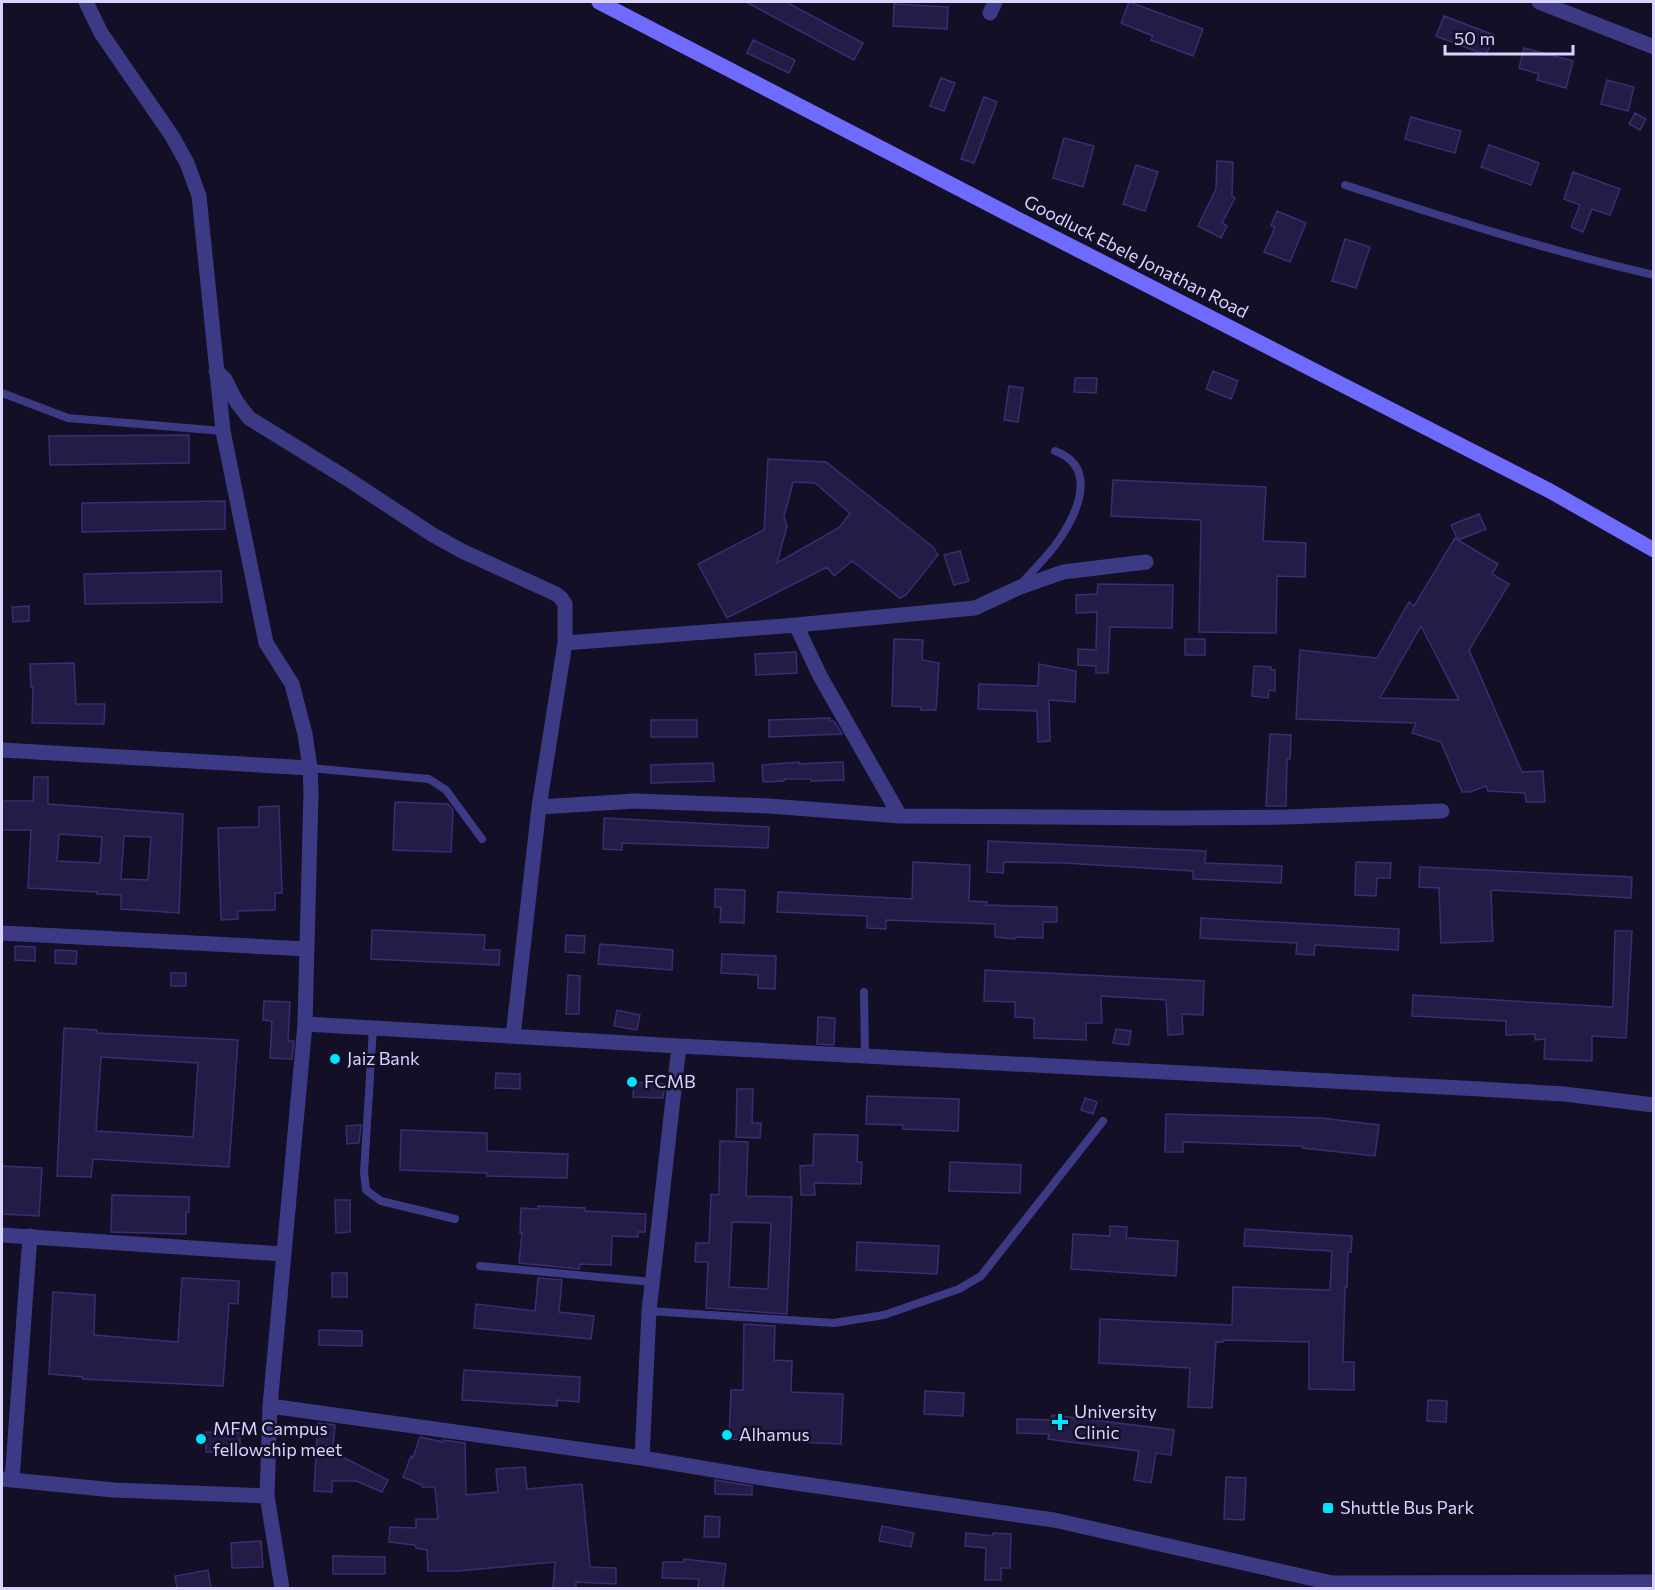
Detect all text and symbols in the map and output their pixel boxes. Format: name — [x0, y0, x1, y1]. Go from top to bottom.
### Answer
scale bar — [1445, 18, 1572, 56]
text: 50 m — [1454, 27, 1495, 49]
street label: Goodluck Ebele Jonathan Road — [1021, 190, 1252, 322]
place label: Jaiz Bank — [347, 1047, 420, 1069]
marker: Jaiz Bank — [328, 1052, 342, 1066]
place label: FCMB — [644, 1070, 696, 1092]
marker: FCMB — [625, 1075, 639, 1089]
place label: University Clinic — [1074, 1400, 1157, 1443]
marker: University Clinic — [1051, 1413, 1069, 1431]
place label: MFM Campus fellowship meet — [213, 1417, 342, 1460]
place label: Alhamus — [739, 1423, 810, 1445]
marker: Alhamus — [720, 1428, 734, 1442]
marker: MFM Campus fellowship meet — [194, 1432, 208, 1446]
place label: Shuttle Bus Park — [1340, 1496, 1474, 1518]
marker: Shuttle Bus Park — [1321, 1501, 1335, 1515]

